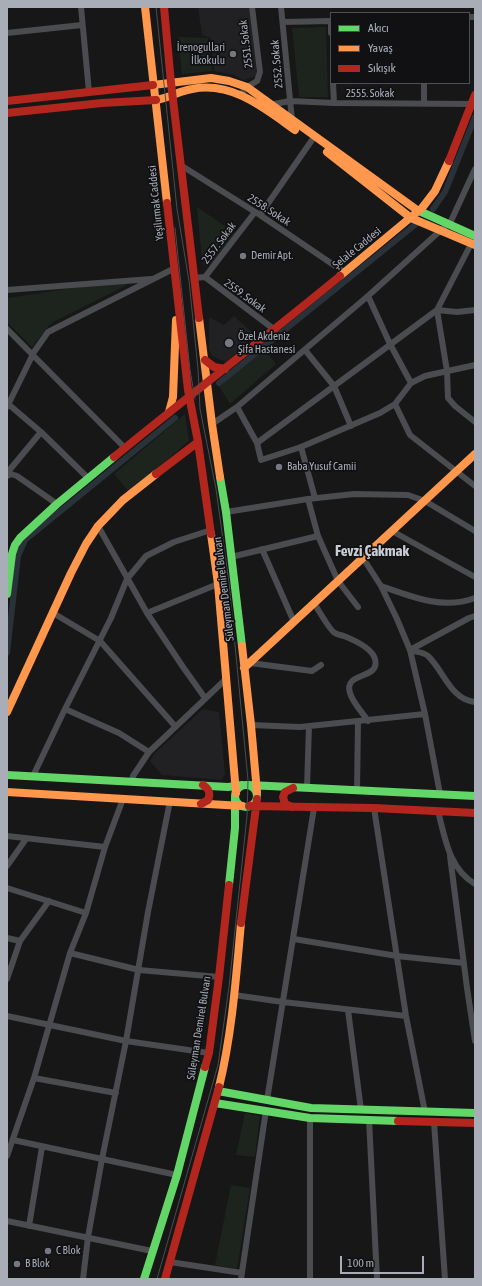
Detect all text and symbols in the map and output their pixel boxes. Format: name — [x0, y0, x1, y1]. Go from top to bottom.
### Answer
legend — [330, 12, 470, 84]
street label: 2551. Sokak — [236, 19, 256, 69]
text: Akıcı — [368, 21, 389, 35]
street label: 2552. Sokak — [268, 39, 286, 89]
place label: İrenogullari İlkokulu — [177, 41, 225, 67]
text: Yavaş — [368, 41, 393, 55]
marker: İrenogullari İlkokulu — [228, 49, 238, 59]
text: Sıkışık — [368, 61, 396, 75]
street label: 2555. Sokak — [346, 87, 394, 101]
street label: Yeşilırmak Caddesi — [145, 165, 167, 241]
street label: 2558. Sokak — [245, 191, 293, 229]
street label: 2557. Sokak — [199, 220, 239, 266]
street label: Şelale Caddesi — [330, 224, 384, 272]
place label: Demir Apt. — [251, 249, 293, 263]
marker: Demir Apt. — [238, 251, 248, 261]
street label: 2559. Sokak — [221, 276, 269, 316]
place label: Özel Akdeniz Şifa Hastanesi — [238, 330, 295, 356]
marker: Özel Akdeniz Şifa Hastanesi — [223, 337, 235, 349]
place label: Baba Yusuf Camii — [287, 460, 356, 474]
marker: Baba Yusuf Camii — [274, 462, 284, 472]
street label: Süleyman Demirel Bulvarı — [211, 536, 237, 642]
district label: Fevzi Çakmak — [335, 542, 409, 560]
street label: Süleyman Demirel Bulvarı — [184, 975, 214, 1081]
place label: C Blok — [56, 1244, 80, 1258]
marker: C Blok — [43, 1246, 53, 1256]
scale bar — [342, 1248, 426, 1274]
text: 100 m — [347, 1256, 374, 1270]
place label: B Blok — [25, 1257, 50, 1271]
marker: B Blok — [12, 1259, 22, 1269]

